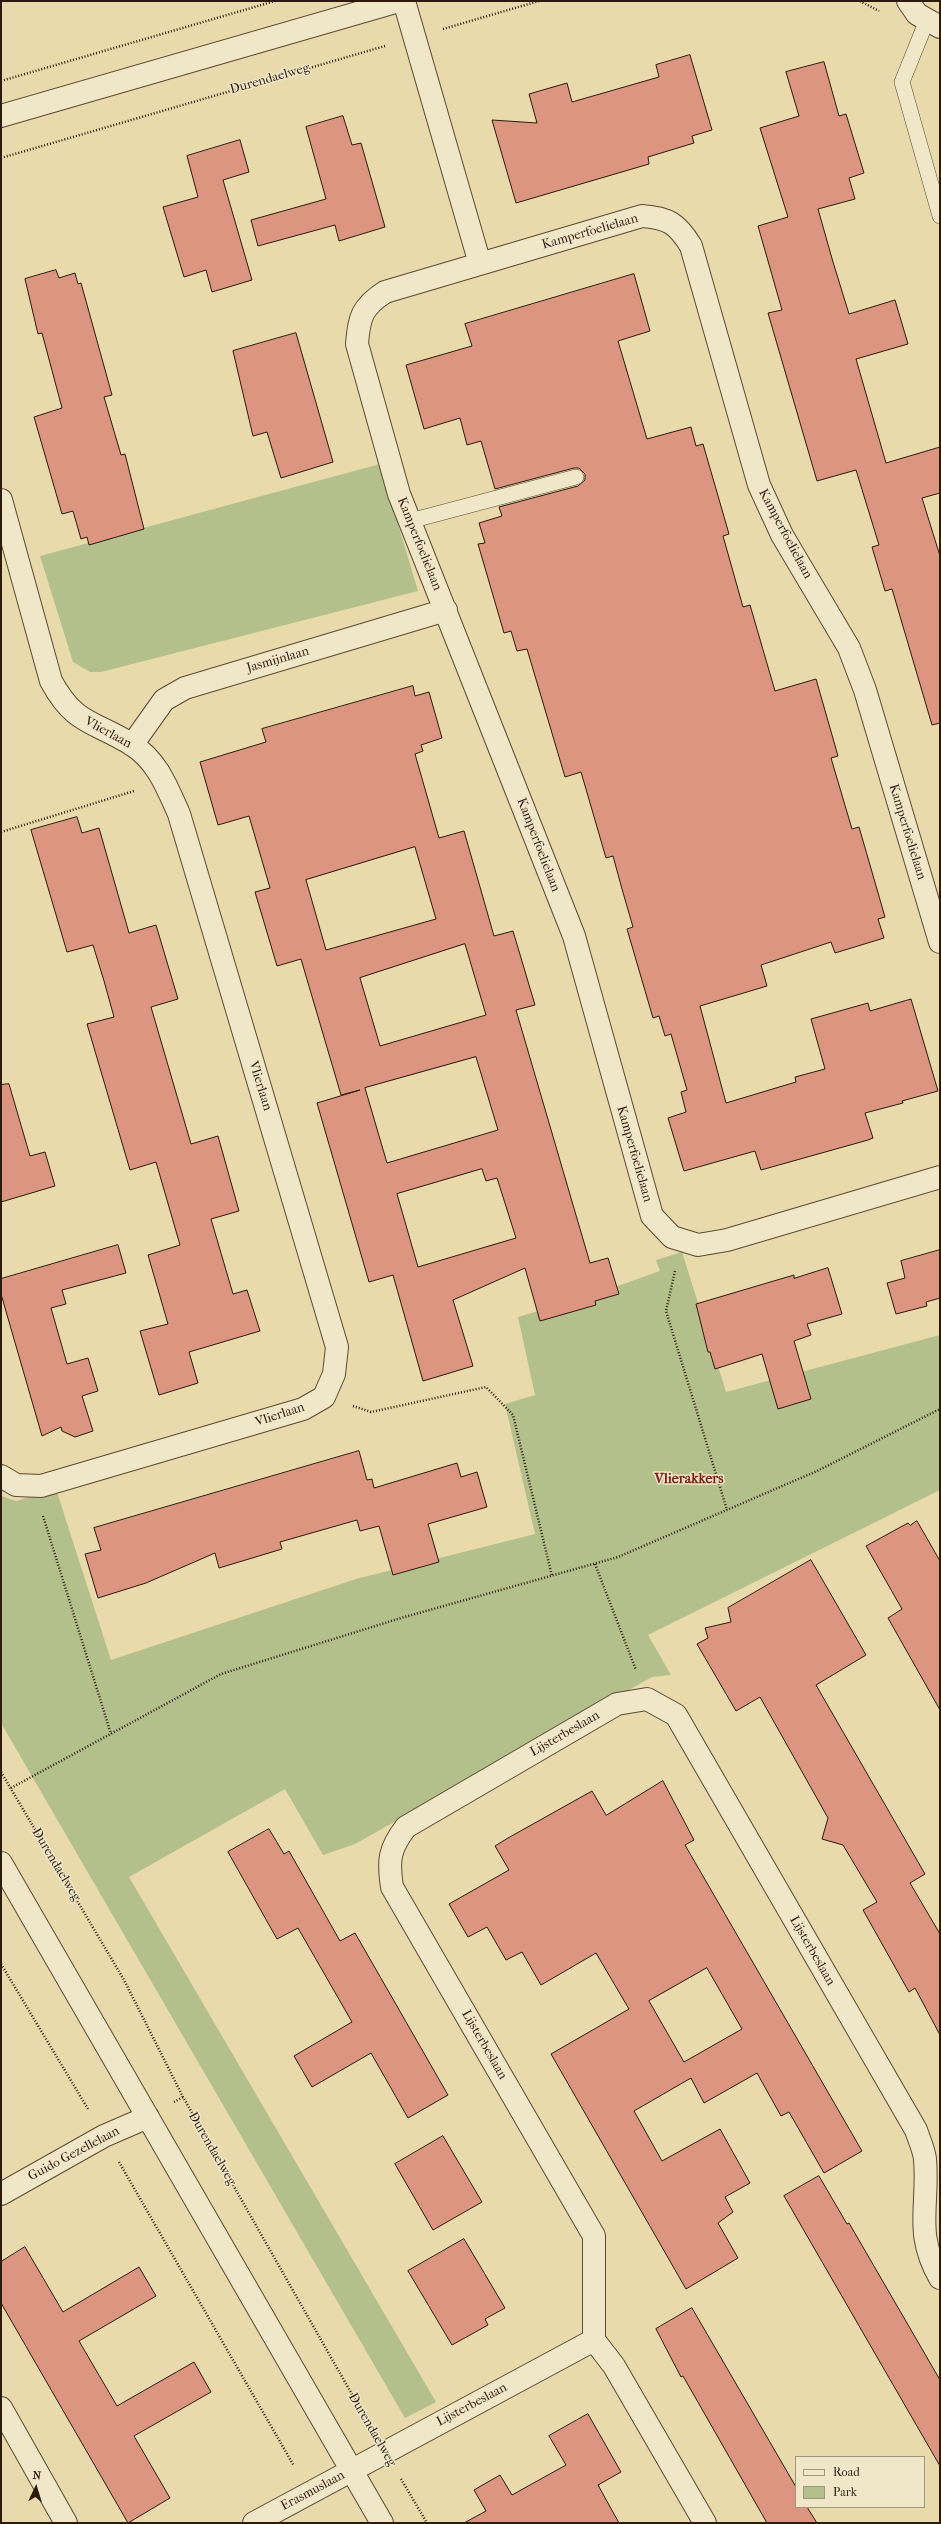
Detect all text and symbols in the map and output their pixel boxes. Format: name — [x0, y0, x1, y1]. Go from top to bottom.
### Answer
street label: Durendaelweg — [228, 60, 312, 98]
street label: Kamperfoelielaan — [540, 211, 640, 253]
street label: Kamperfoelielaan — [755, 486, 815, 582]
street label: Kamperfoelielaan — [393, 495, 445, 593]
street label: Jasmijnlaan — [245, 644, 311, 676]
street label: Vlierlaan — [82, 714, 134, 752]
street label: Kamperfoelielaan — [885, 782, 929, 882]
street label: Kamperfoelielaan — [513, 796, 563, 894]
street label: Vlierlaan — [245, 1059, 275, 1113]
street label: Kamperfoelielaan — [613, 1104, 655, 1204]
street label: Vlierlaan — [253, 1400, 307, 1430]
district label: Vlierakkers — [655, 1472, 723, 1488]
street label: Lijsterbeslaan — [528, 1708, 602, 1760]
street label: Durendaelweg — [28, 1826, 84, 1904]
street label: Lijsterbeslaan — [786, 1914, 838, 1988]
street label: Lijsterbeslaan — [458, 2008, 510, 2082]
street label: Durendaelweg — [185, 2109, 239, 2189]
street label: Guido Gezellelaan — [26, 2123, 122, 2185]
street label: Lijsterbeslaan — [434, 2380, 510, 2430]
street label: Durendaelweg — [345, 2390, 399, 2470]
legend — [795, 2456, 925, 2508]
text: Road — [833, 2465, 860, 2479]
north arrow — [16, 2468, 56, 2508]
street label: Erasmuslaan — [278, 2468, 348, 2514]
text: N — [32, 2469, 41, 2482]
text: Park — [833, 2485, 857, 2499]

